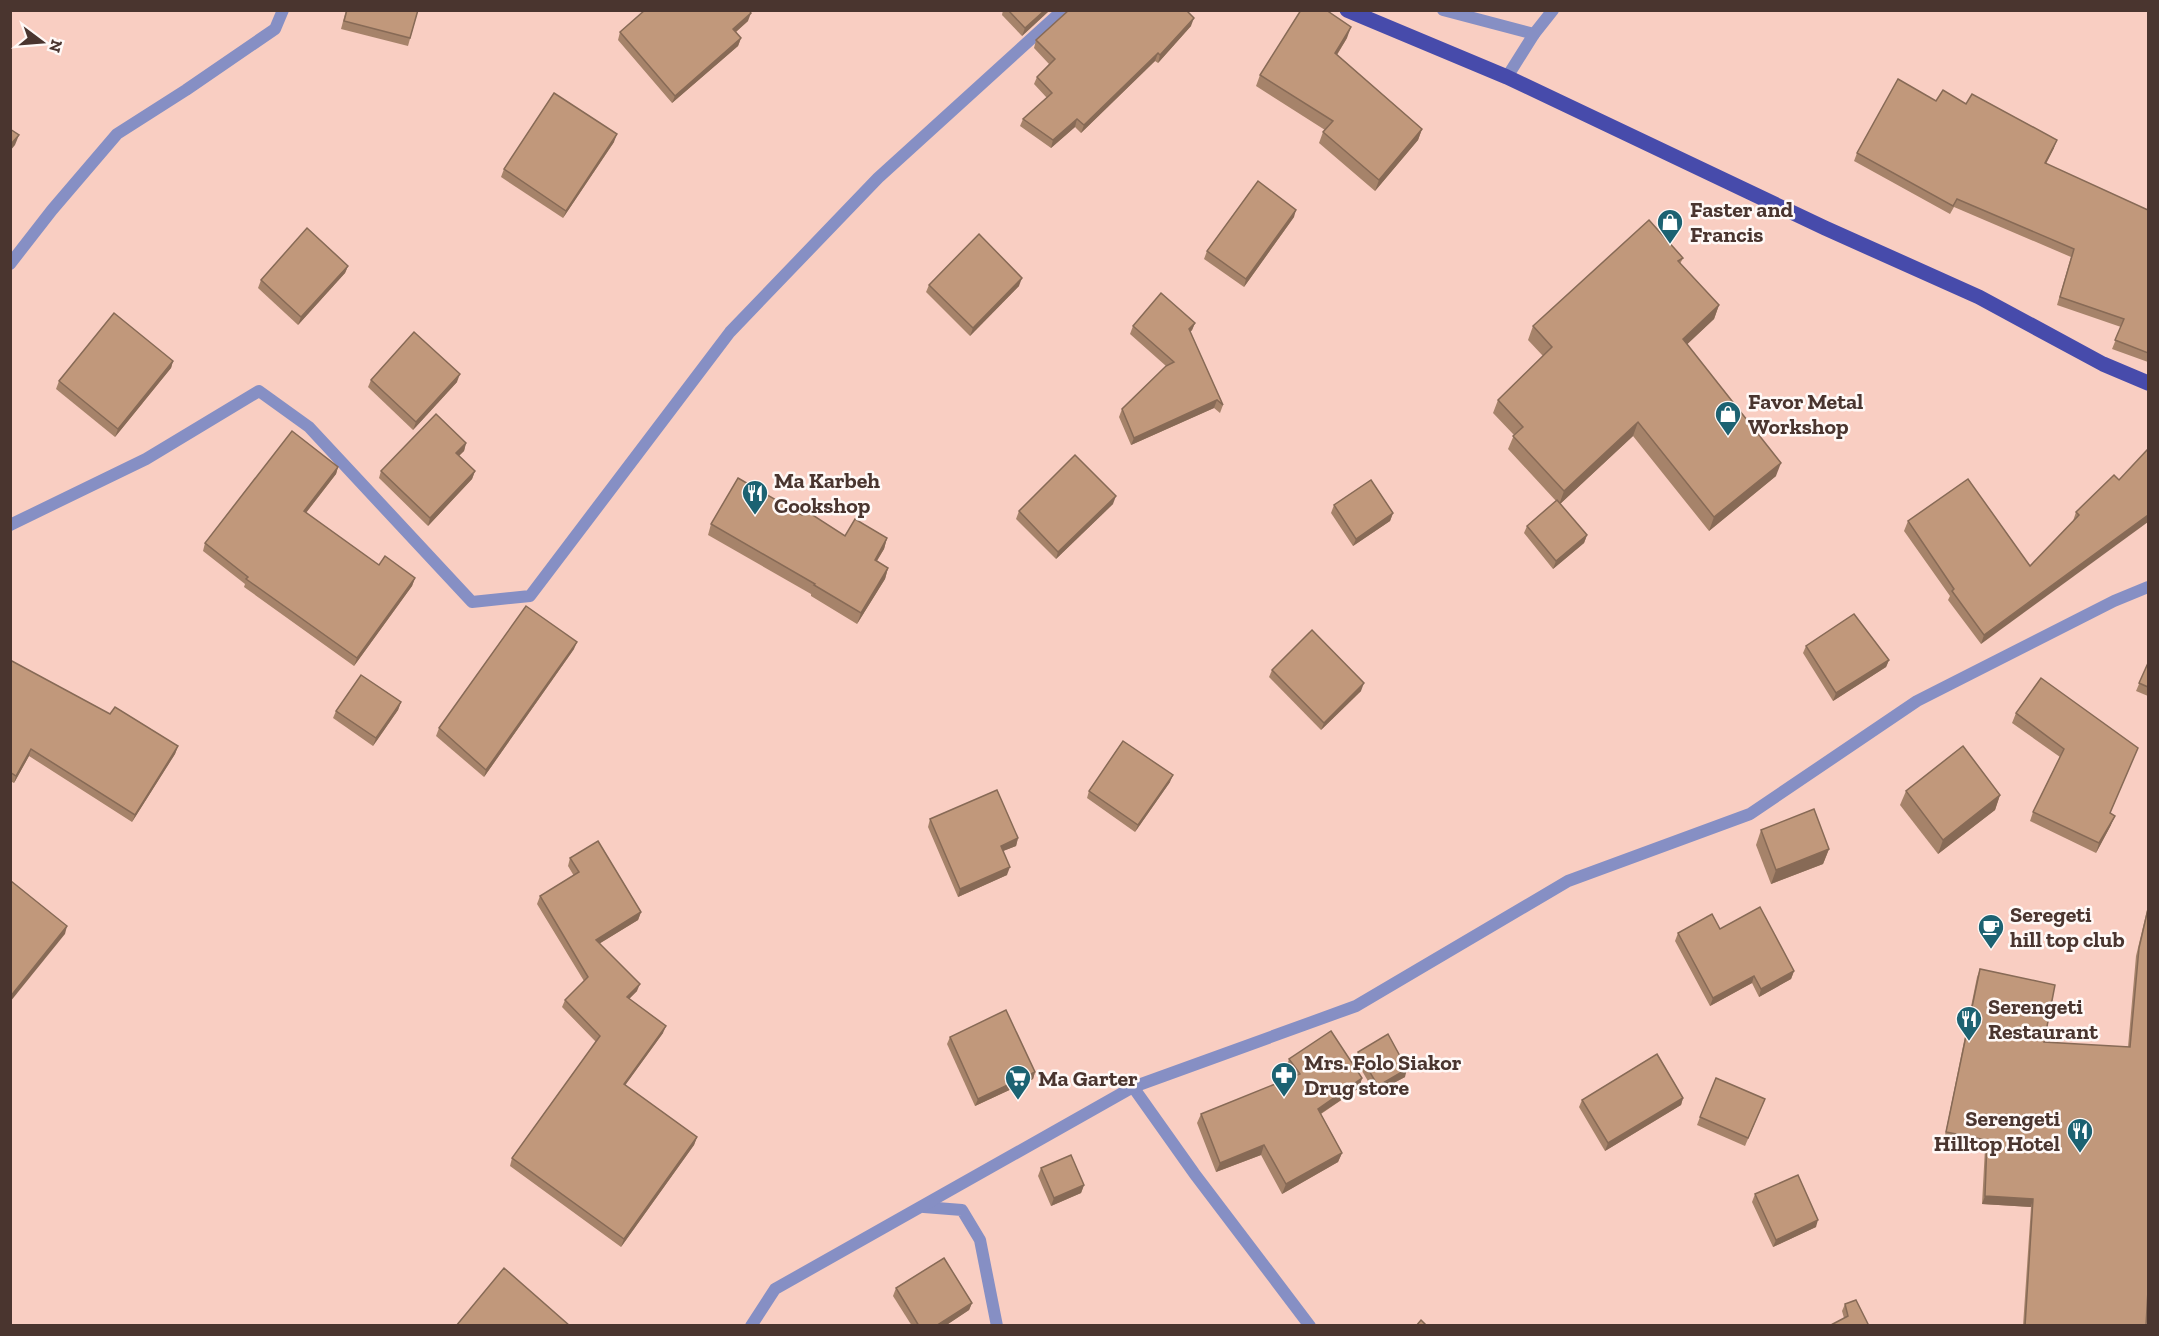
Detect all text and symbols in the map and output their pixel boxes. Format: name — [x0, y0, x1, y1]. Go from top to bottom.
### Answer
north arrow — [12, 12, 72, 72]
text: N — [45, 38, 67, 54]
place label: Faster and Francis — [1690, 196, 1793, 248]
shop icon: Faster and Francis — [1655, 207, 1685, 245]
place label: Favor Metal Workshop — [1748, 388, 1863, 440]
shop icon: Favor Metal Workshop — [1713, 399, 1743, 437]
place label: Ma Karbeh Cookshop — [774, 467, 880, 519]
restaurant icon: Ma Karbeh Cookshop — [740, 478, 770, 516]
place label: Seregeti hill top club — [2010, 901, 2125, 953]
cafe icon: Seregeti hill top club — [1976, 912, 2006, 950]
place label: Serengeti Restaurant — [1988, 993, 2098, 1045]
restaurant icon: Serengeti Restaurant — [1954, 1004, 1984, 1042]
place label: Mrs. Folo Siakor Drug store — [1304, 1049, 1462, 1101]
pharmacy icon: Mrs. Folo Siakor Drug store — [1269, 1060, 1299, 1098]
supermarket icon: Ma Garter — [1003, 1063, 1033, 1101]
place label: Ma Garter — [1038, 1065, 1138, 1092]
place label: Serengeti Hilltop Hotel — [1934, 1105, 2060, 1157]
restaurant icon: Serengeti Hilltop Hotel — [2065, 1116, 2095, 1154]

